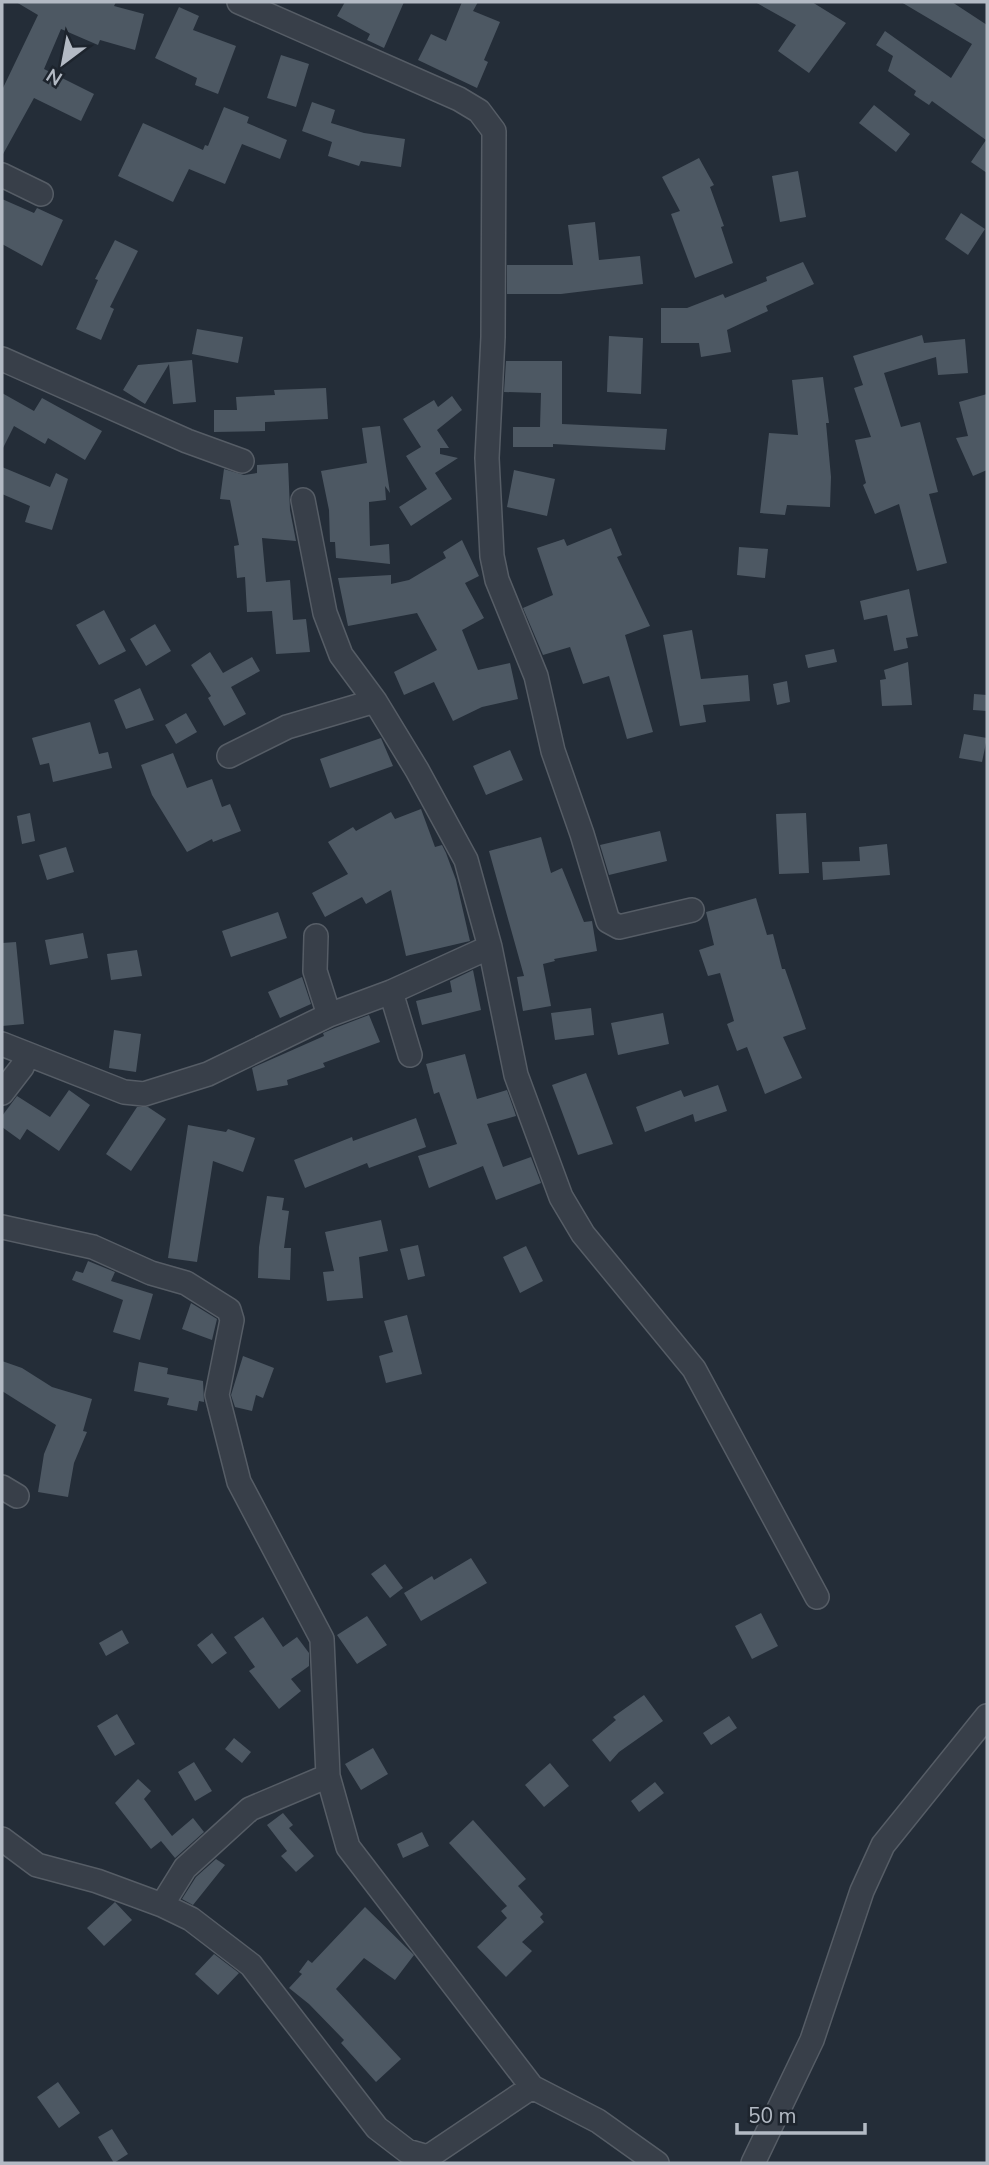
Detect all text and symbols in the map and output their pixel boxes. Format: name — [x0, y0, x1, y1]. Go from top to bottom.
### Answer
north arrow — [28, 28, 98, 98]
text: N — [42, 62, 67, 91]
scale bar — [737, 2092, 865, 2136]
text: 50 m — [748, 2102, 797, 2130]

